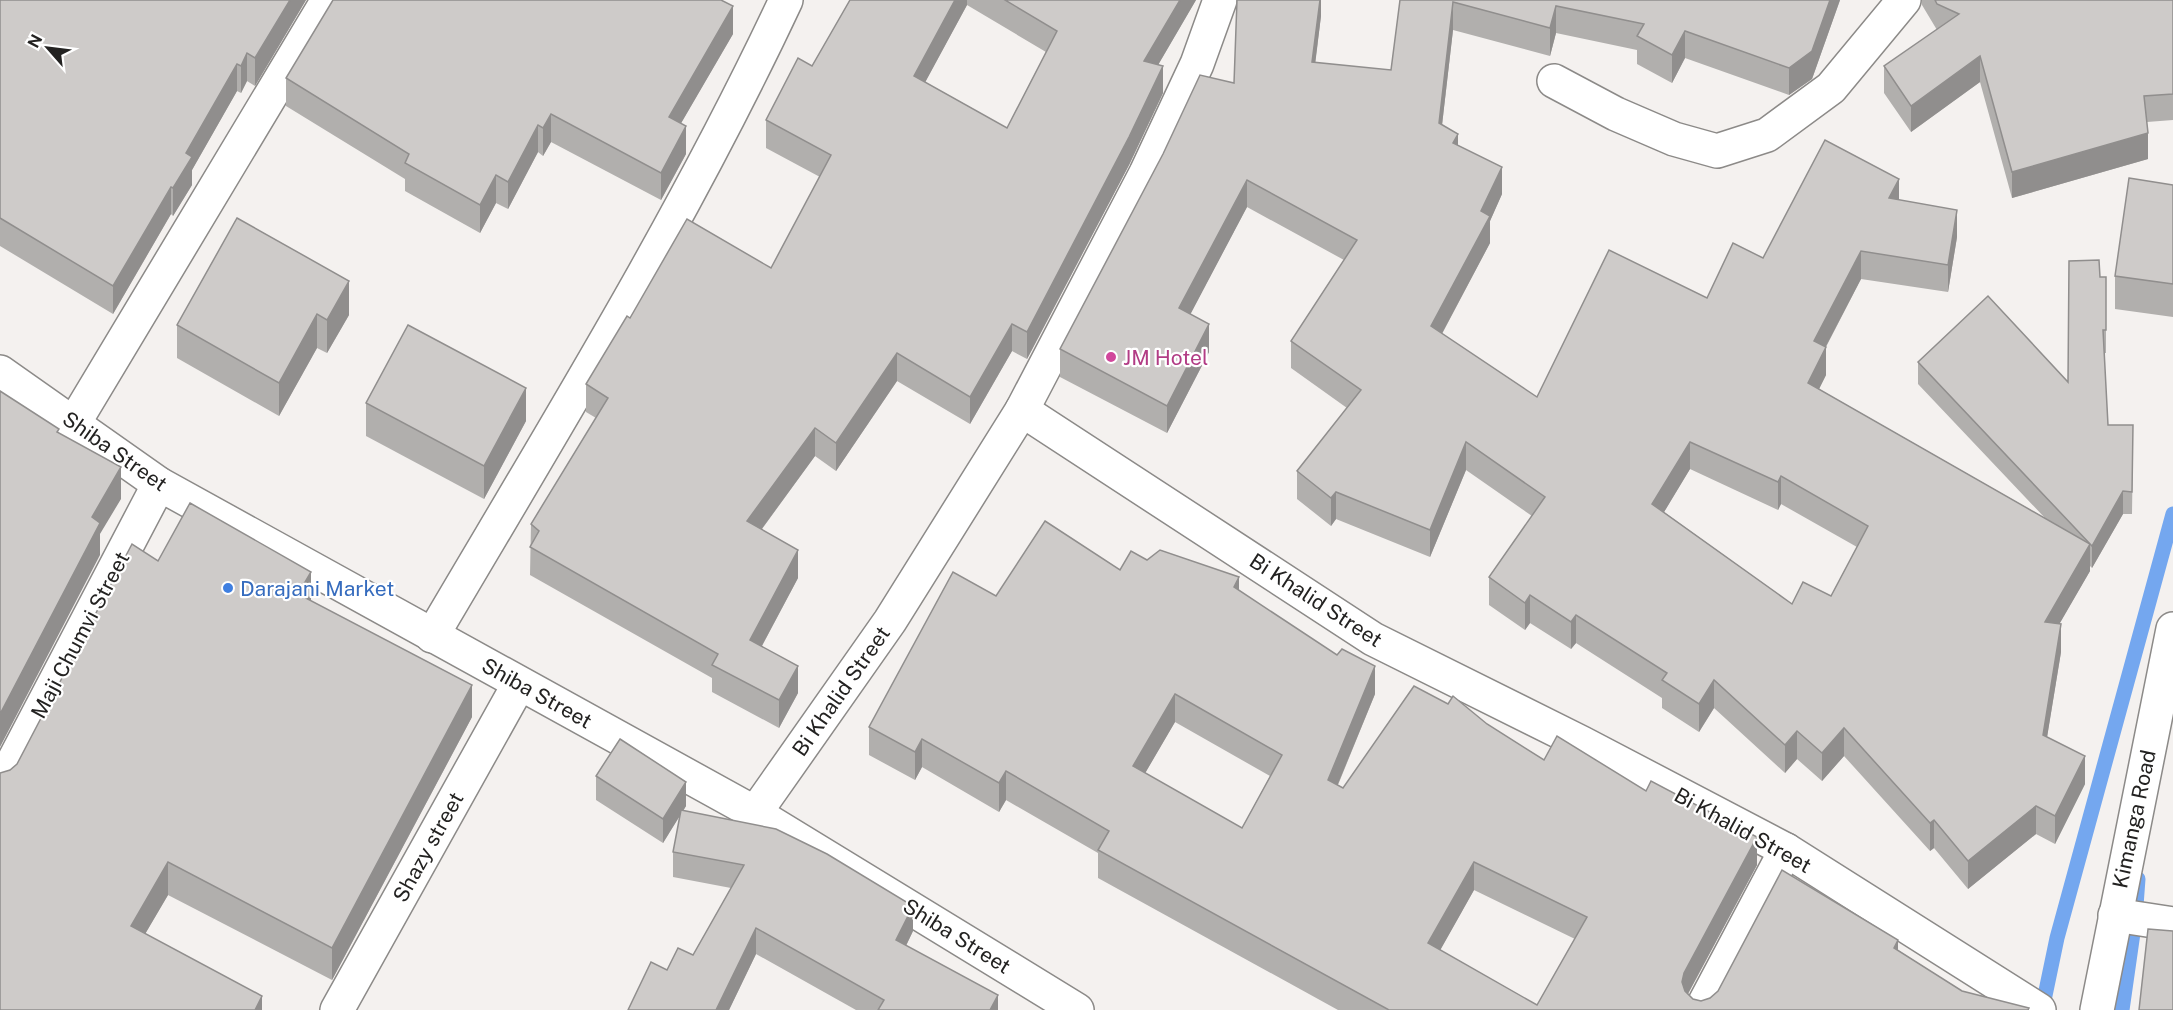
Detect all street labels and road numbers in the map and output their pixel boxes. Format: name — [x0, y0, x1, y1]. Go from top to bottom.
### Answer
street label: Shiba Street — [58, 406, 172, 496]
street label: Maji Chumvi Street — [26, 547, 134, 723]
street label: Bi Khalid Street — [1245, 548, 1387, 652]
street label: Bi Khalid Street — [787, 621, 895, 761]
street label: Shiba Street — [478, 653, 596, 733]
street label: Kimanga Road — [2107, 748, 2161, 890]
street label: Bi Khalid Street — [1670, 782, 1816, 878]
street label: Shazy street — [387, 788, 469, 906]
street label: Shiba Street — [899, 893, 1015, 979]

